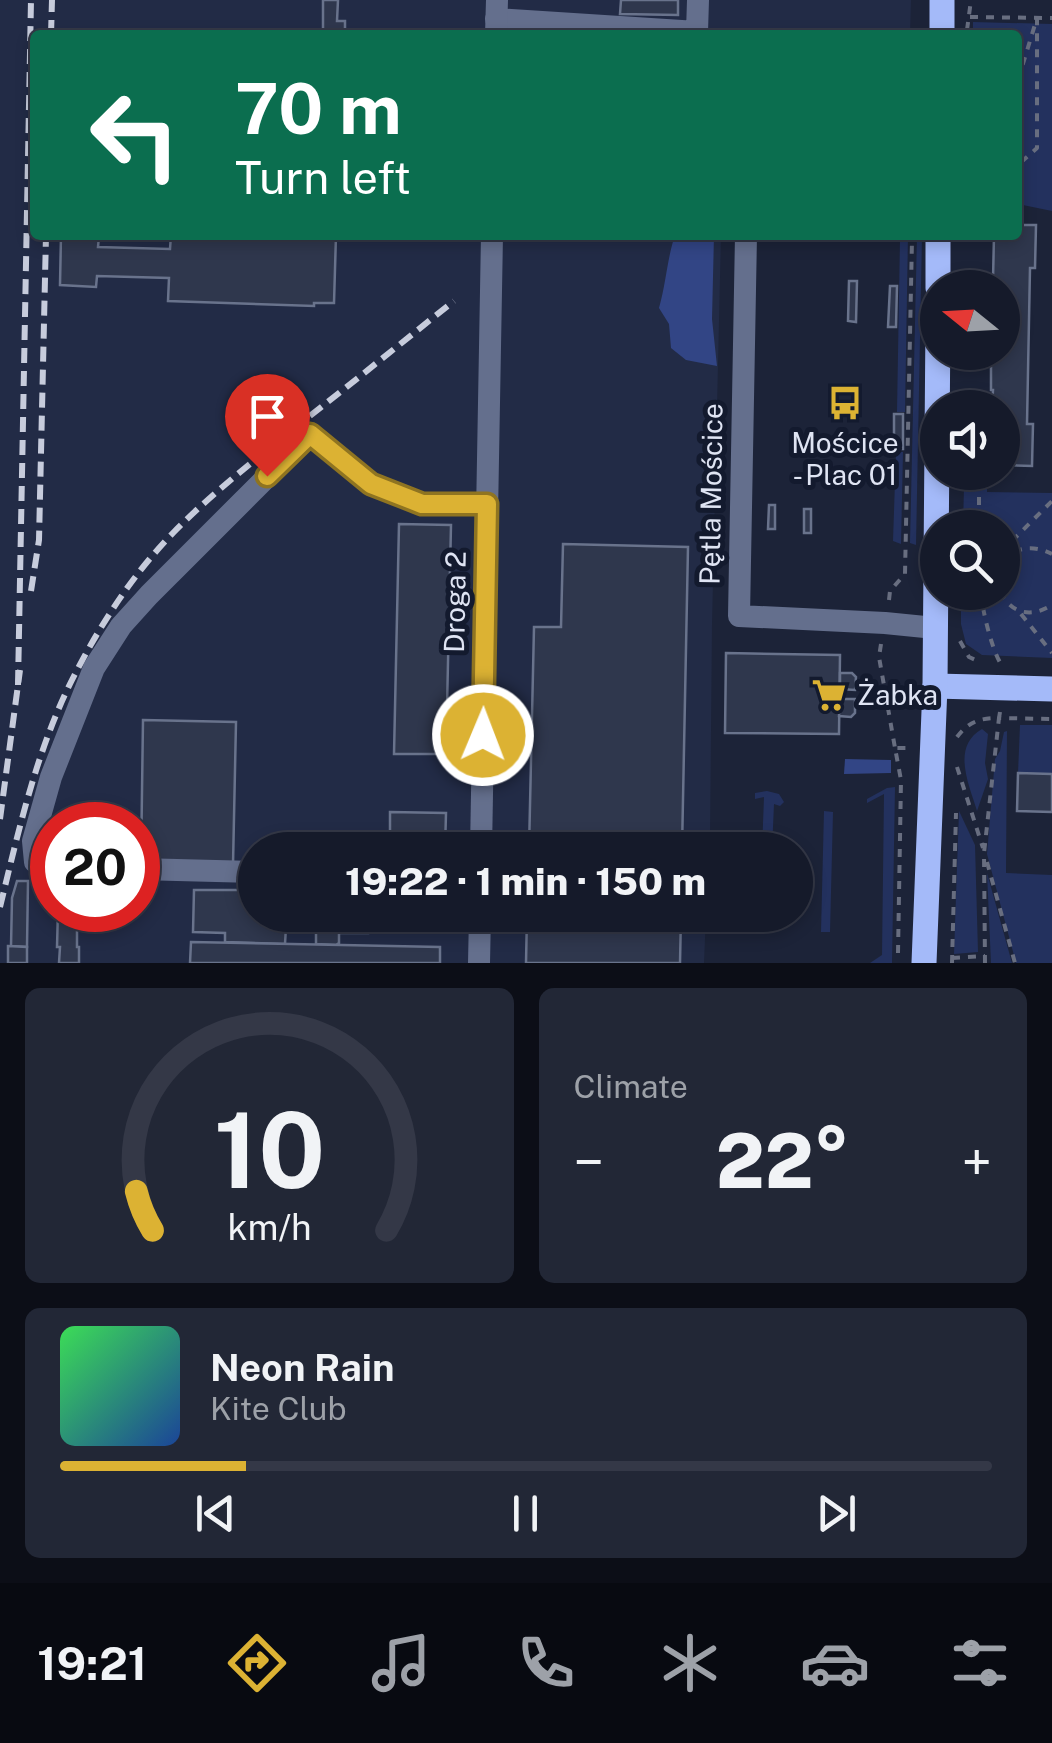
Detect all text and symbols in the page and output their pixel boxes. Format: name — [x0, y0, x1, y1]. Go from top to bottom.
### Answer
text: 70 m — [235, 67, 402, 150]
icon: left — [70, 70, 200, 200]
text: Turn left — [235, 151, 411, 204]
north arrow — [920, 270, 1020, 370]
map controls — [920, 270, 1020, 610]
pin — [225, 374, 310, 477]
bus stop icon: Mościce - Plac 01 — [826, 384, 864, 422]
icon: arrive — [240, 389, 295, 444]
button: sound — [920, 390, 1020, 490]
street label: Pętla Mościce — [692, 403, 729, 585]
place label: Mościce - Plac 01 — [791, 426, 899, 491]
button: search — [920, 510, 1020, 610]
street label: Droga 2 — [437, 551, 472, 653]
supermarket icon: Żabka — [810, 676, 848, 714]
place label: Żabka — [857, 678, 938, 711]
position arrow — [431, 683, 535, 787]
speed limit sign: 20 — [30, 802, 160, 932]
text: 19:22 · 1 min · 150 m — [345, 859, 706, 904]
text: Climate — [574, 1068, 688, 1105]
text: 10 — [213, 1089, 325, 1211]
text: 22° — [716, 1117, 850, 1205]
text: − — [574, 1130, 604, 1194]
text: + — [962, 1130, 992, 1194]
text: km/h — [227, 1206, 311, 1248]
text: Neon Rain — [210, 1345, 394, 1390]
text: Kite Club — [210, 1390, 347, 1427]
icon: previous — [188, 1486, 243, 1541]
icon: pause — [498, 1486, 553, 1541]
icon: next — [809, 1486, 864, 1541]
icon: directions — [222, 1628, 292, 1698]
icon: music — [366, 1628, 436, 1698]
icon: phone — [511, 1628, 581, 1698]
icon: climate — [655, 1628, 725, 1698]
icon: car — [800, 1628, 870, 1698]
icon: filters — [945, 1628, 1015, 1698]
text: 19:21 — [37, 1637, 147, 1690]

